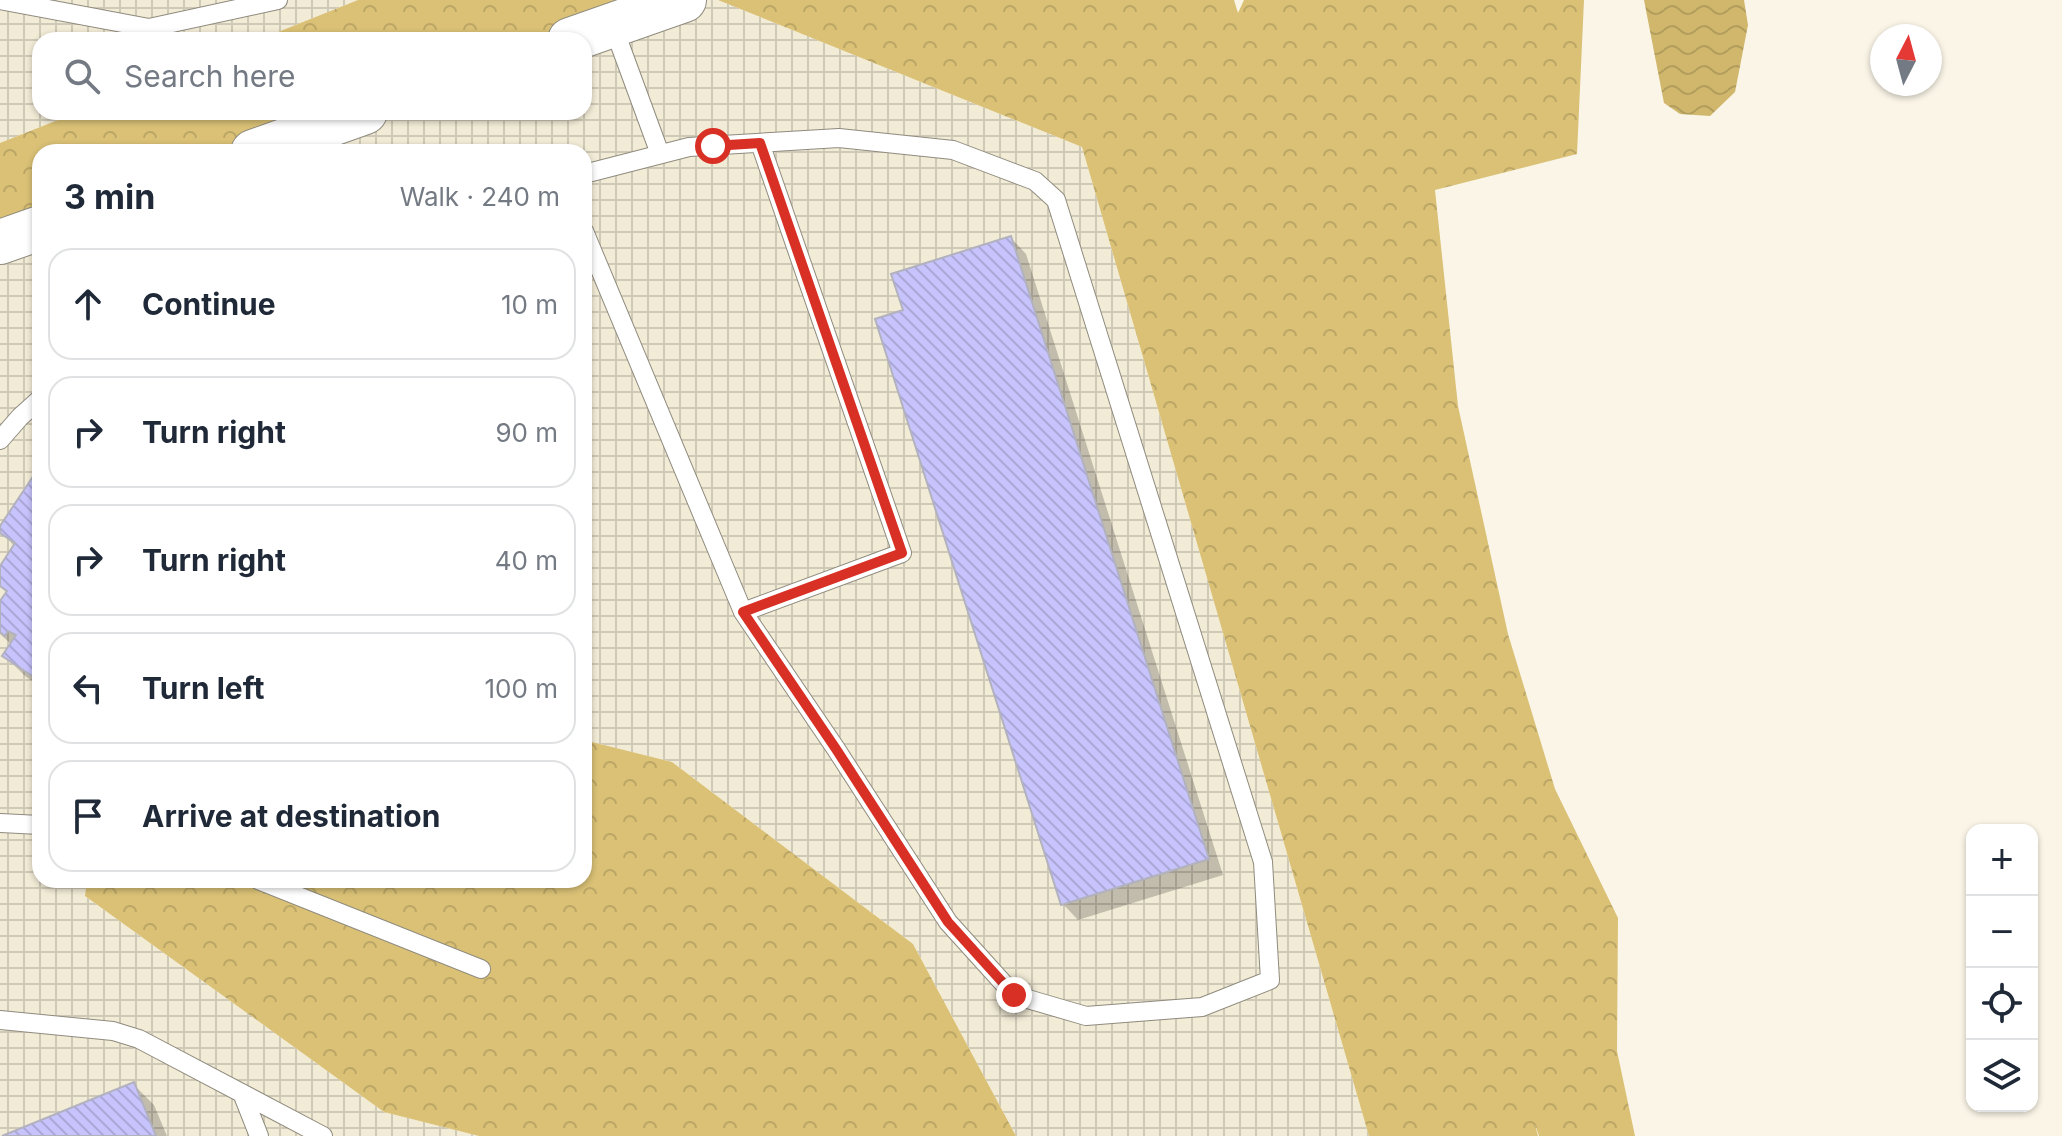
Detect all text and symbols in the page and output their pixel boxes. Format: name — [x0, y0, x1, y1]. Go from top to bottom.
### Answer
north arrow — [1870, 24, 1942, 96]
search box — [32, 32, 592, 120]
icon: search — [60, 54, 104, 98]
text: Search here — [124, 58, 296, 94]
route start — [695, 128, 731, 164]
text: 3 min — [64, 176, 155, 217]
text: Walk · 240 m — [400, 181, 560, 212]
icon: ahead — [66, 282, 110, 326]
text: Continue — [142, 286, 276, 322]
text: 10 m — [501, 289, 558, 320]
icon: right — [66, 410, 110, 454]
text: Turn right — [142, 414, 286, 450]
text: 90 m — [495, 417, 558, 448]
icon: right — [66, 538, 110, 582]
text: Turn right — [142, 542, 286, 578]
text: 40 m — [495, 545, 558, 576]
icon: left — [66, 666, 110, 710]
text: Turn left — [142, 670, 264, 706]
text: 100 m — [485, 673, 558, 704]
icon: arrive — [66, 794, 110, 838]
text: Arrive at destination — [142, 798, 440, 834]
map controls — [1966, 824, 2038, 1112]
button: + — [1966, 824, 2038, 896]
button: − — [1966, 896, 2038, 968]
button: locate — [1966, 968, 2038, 1040]
route end — [996, 977, 1032, 1013]
button: layers — [1966, 1040, 2038, 1112]

